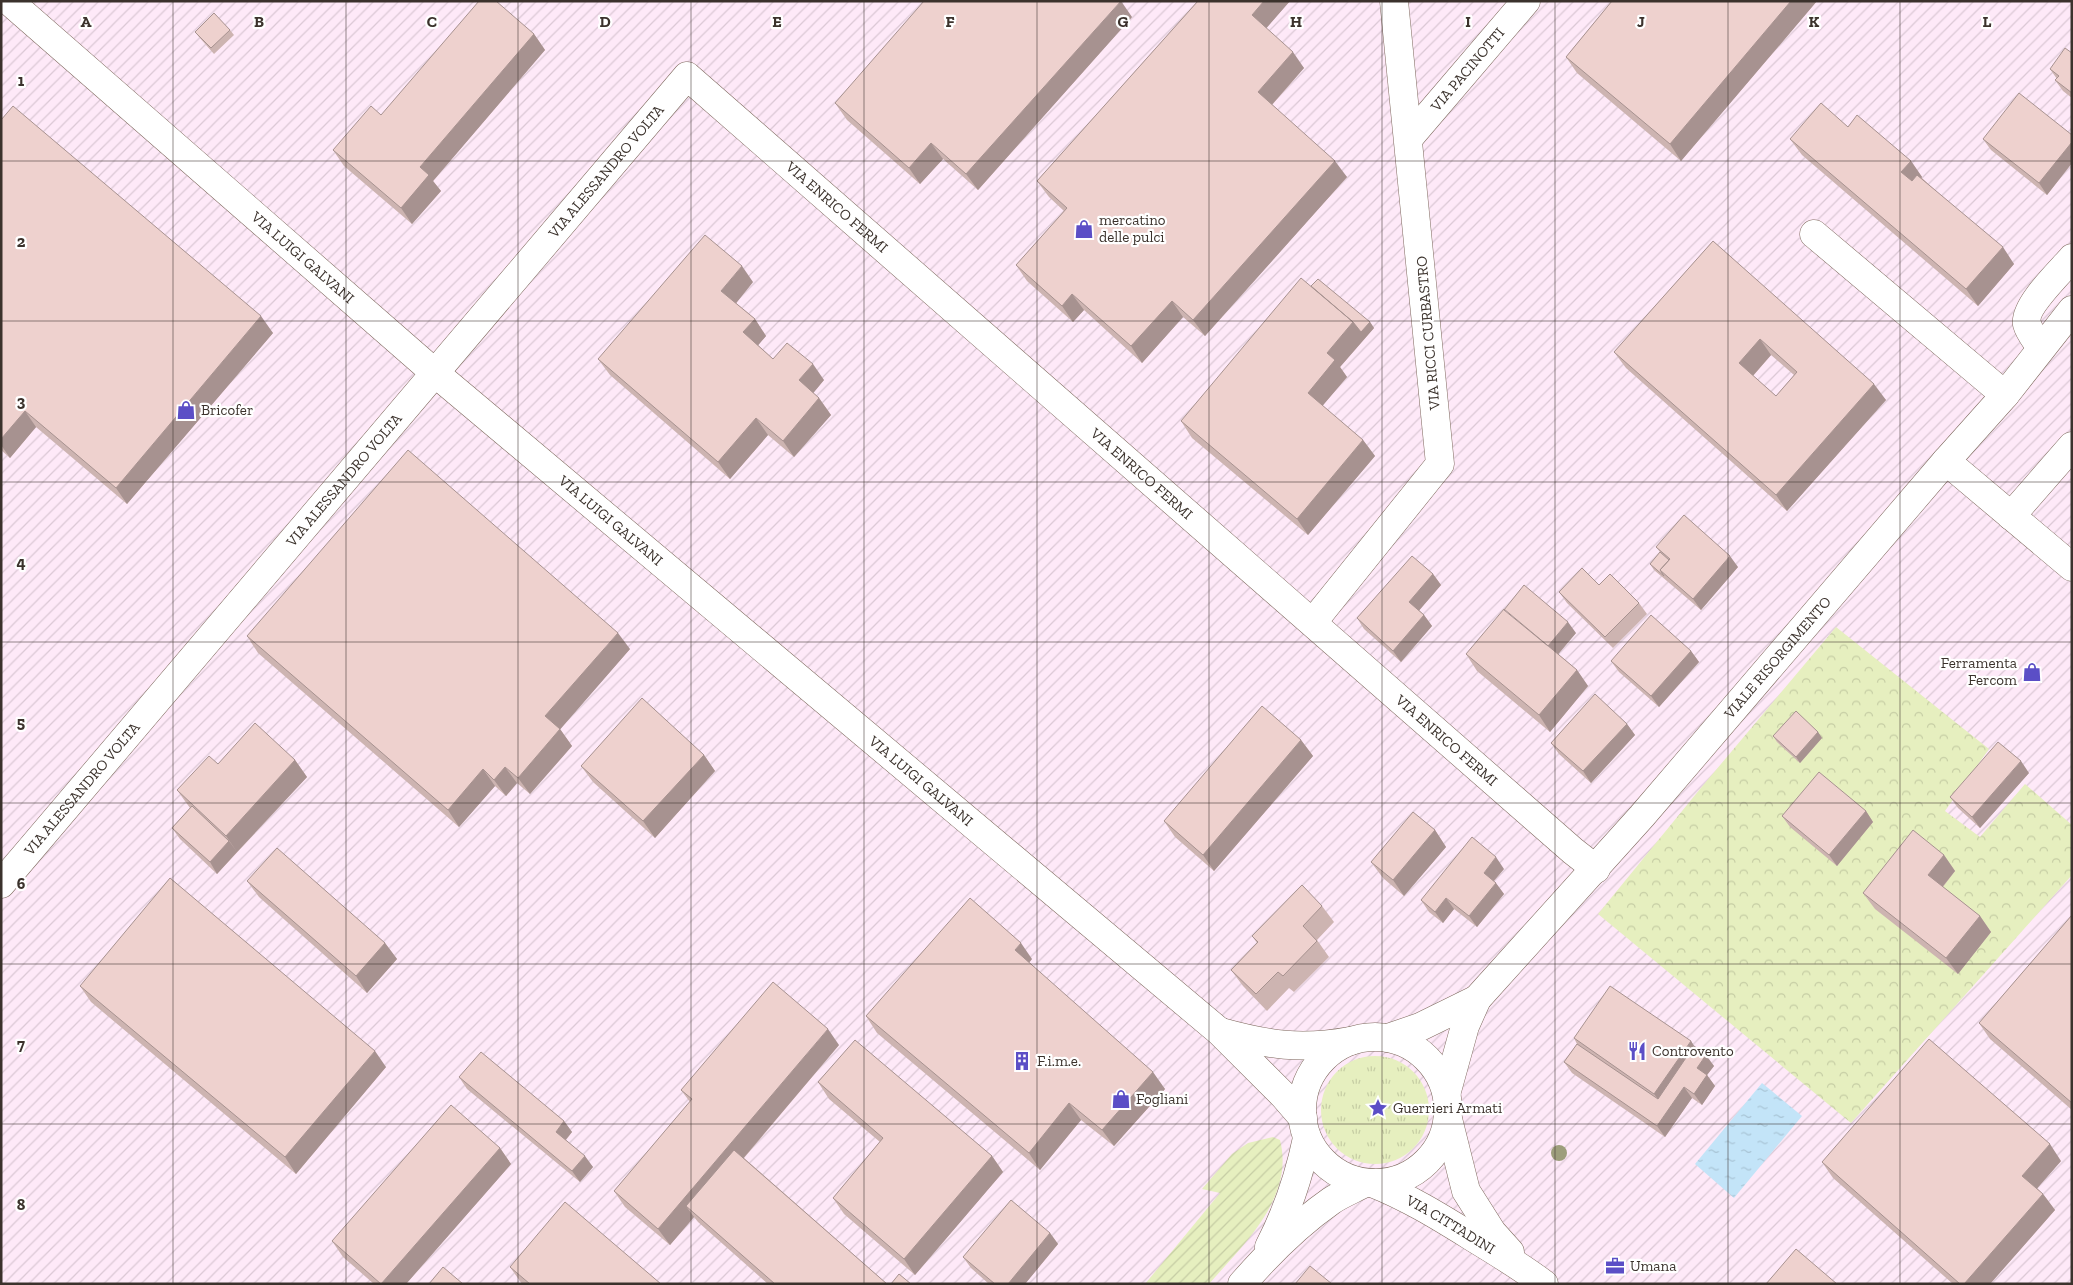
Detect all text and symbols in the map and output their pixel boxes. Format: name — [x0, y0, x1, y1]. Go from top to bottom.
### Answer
text: A — [81, 12, 92, 31]
text: B — [254, 12, 264, 31]
text: C — [427, 12, 437, 31]
text: D — [599, 12, 611, 31]
text: E — [772, 12, 782, 31]
text: F — [945, 12, 955, 31]
text: G — [1118, 12, 1129, 31]
text: H — [1290, 12, 1302, 31]
text: I — [1465, 12, 1471, 31]
text: J — [1637, 12, 1645, 31]
text: K — [1809, 12, 1820, 31]
text: L — [1983, 12, 1992, 31]
street label: VIA PACINOTTI — [1426, 24, 1508, 116]
text: 1 — [18, 71, 25, 90]
street label: VIA ALESSANDRO VOLTA — [544, 101, 668, 242]
street label: VIA ENRICO FERMI — [781, 157, 892, 257]
street label: VIA LUIGI GALVANI — [247, 207, 358, 307]
place label: mercatino delle pulci — [1099, 211, 1166, 246]
shop icon: mercatino delle pulci — [1073, 218, 1095, 240]
text: 2 — [17, 232, 26, 251]
street label: VIA RICCI CURBASTRO — [1412, 255, 1444, 412]
text: 3 — [17, 392, 26, 411]
shop icon: Bricofer — [175, 399, 197, 421]
place label: Bricofer — [201, 401, 253, 419]
street label: VIA ALESSANDRO VOLTA — [282, 409, 406, 551]
street label: VIA ENRICO FERMI — [1086, 424, 1197, 523]
street label: VIA LUIGI GALVANI — [554, 471, 667, 570]
text: 4 — [16, 553, 26, 572]
street label: VIALE RISORGIMENTO — [1720, 593, 1835, 723]
place label: Ferramenta Fercom — [1941, 654, 2017, 689]
shop icon: Ferramenta Fercom — [2021, 661, 2043, 683]
street label: VIA ENRICO FERMI — [1391, 690, 1501, 790]
text: 5 — [17, 713, 25, 732]
street label: VIA ALESSANDRO VOLTA — [20, 718, 144, 860]
street label: VIA LUIGI GALVANI — [864, 731, 977, 830]
text: 6 — [17, 874, 26, 893]
text: 7 — [17, 1035, 25, 1054]
restaurant icon: Controvento — [1626, 1040, 1648, 1062]
place label: Controvento — [1652, 1042, 1734, 1060]
building icon: F.i.m.e. — [1011, 1050, 1033, 1072]
place label: F.i.m.e. — [1037, 1052, 1081, 1070]
shop icon: Fogliani — [1110, 1088, 1132, 1110]
place label: Fogliani — [1136, 1090, 1188, 1108]
place icon: Guerrieri Armati — [1367, 1097, 1389, 1119]
place label: Guerrieri Armati — [1393, 1099, 1502, 1117]
street label: VIA CITTADINI — [1402, 1191, 1499, 1258]
text: 8 — [17, 1195, 26, 1214]
office icon: Umana — [1604, 1255, 1626, 1277]
place label: Umana — [1630, 1257, 1676, 1275]

